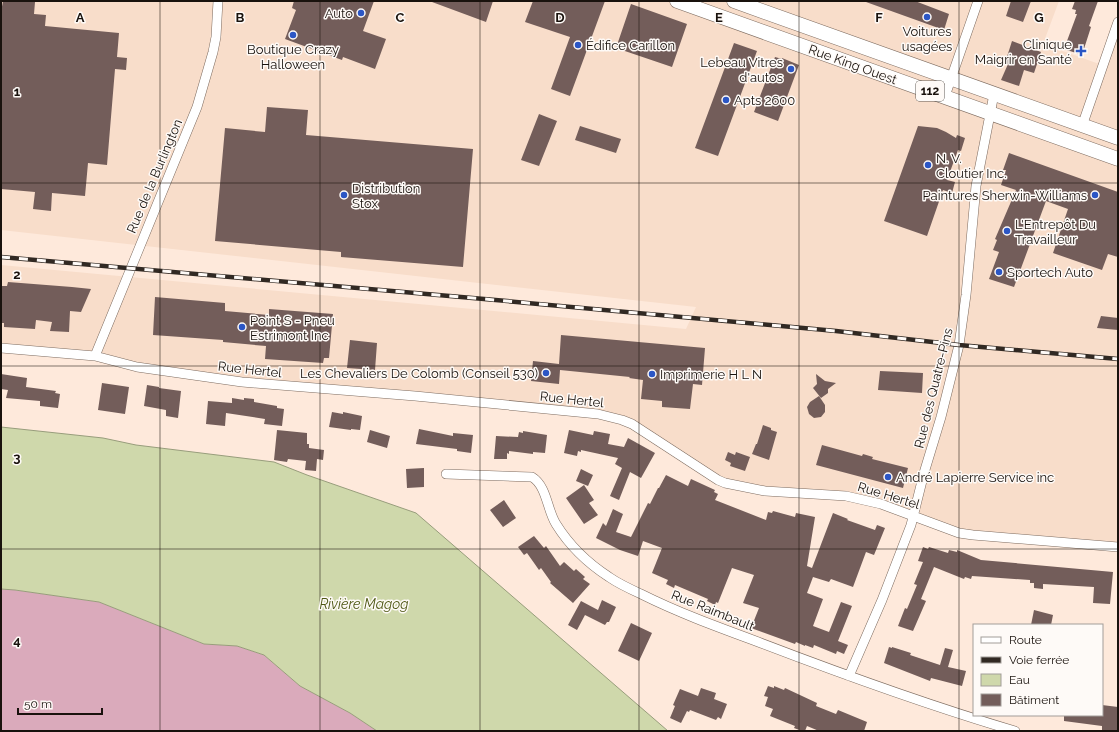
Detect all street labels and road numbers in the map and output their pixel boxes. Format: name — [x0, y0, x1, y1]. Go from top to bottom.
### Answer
street label: Rue King Ouest — [807, 42, 900, 88]
road number: 112 — [916, 81, 944, 101]
street label: Rue de la Burlington — [124, 117, 185, 236]
street label: Rue des Quatre-Pins — [911, 326, 956, 450]
street label: Rue Hertel — [217, 359, 283, 380]
street label: Rue Hertel — [539, 389, 605, 410]
street label: Rue Hertel — [856, 479, 922, 512]
street label: Rue Raimbault — [669, 587, 757, 634]

